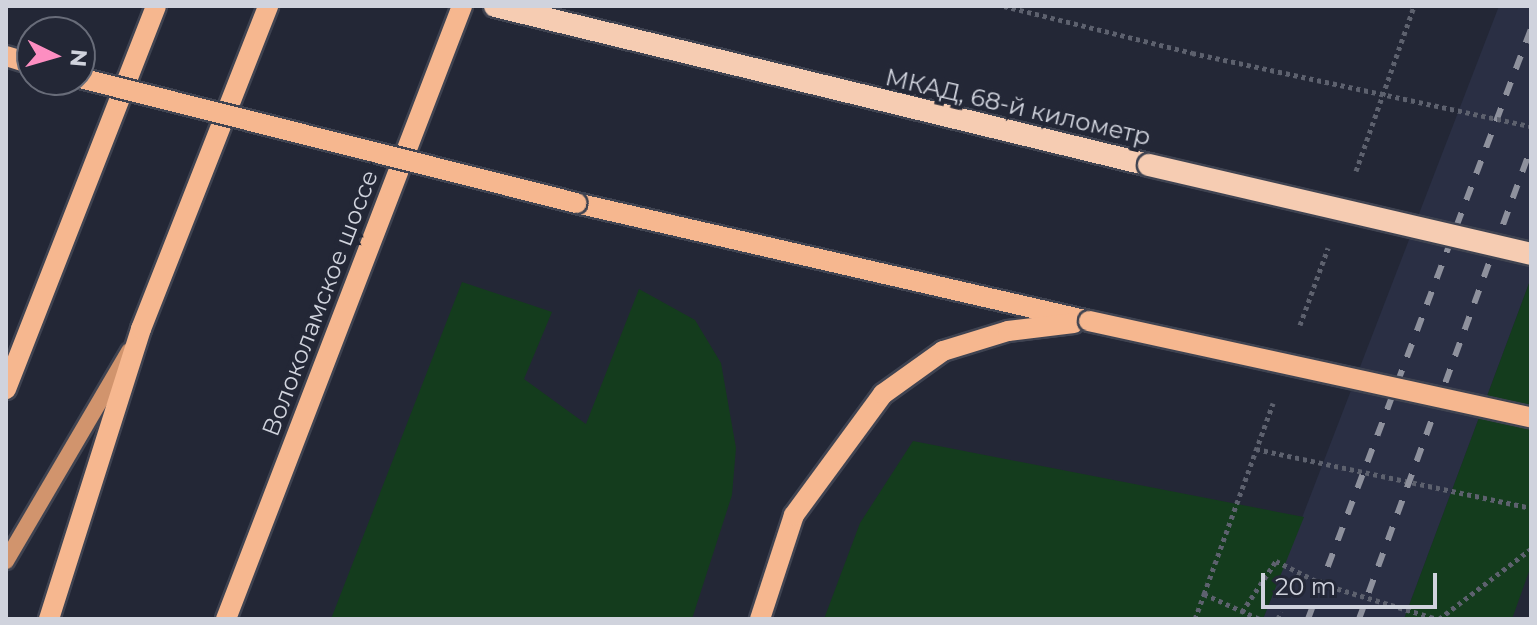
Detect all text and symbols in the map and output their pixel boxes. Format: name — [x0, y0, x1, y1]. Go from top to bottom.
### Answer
north arrow — [16, 16, 96, 96]
text: N — [64, 48, 93, 68]
street label: МКАД, 68-й километр — [883, 62, 1153, 152]
street label: Волоколамское шоссе — [256, 166, 384, 440]
scale bar — [1265, 557, 1441, 607]
text: 20 m — [1275, 572, 1336, 601]

